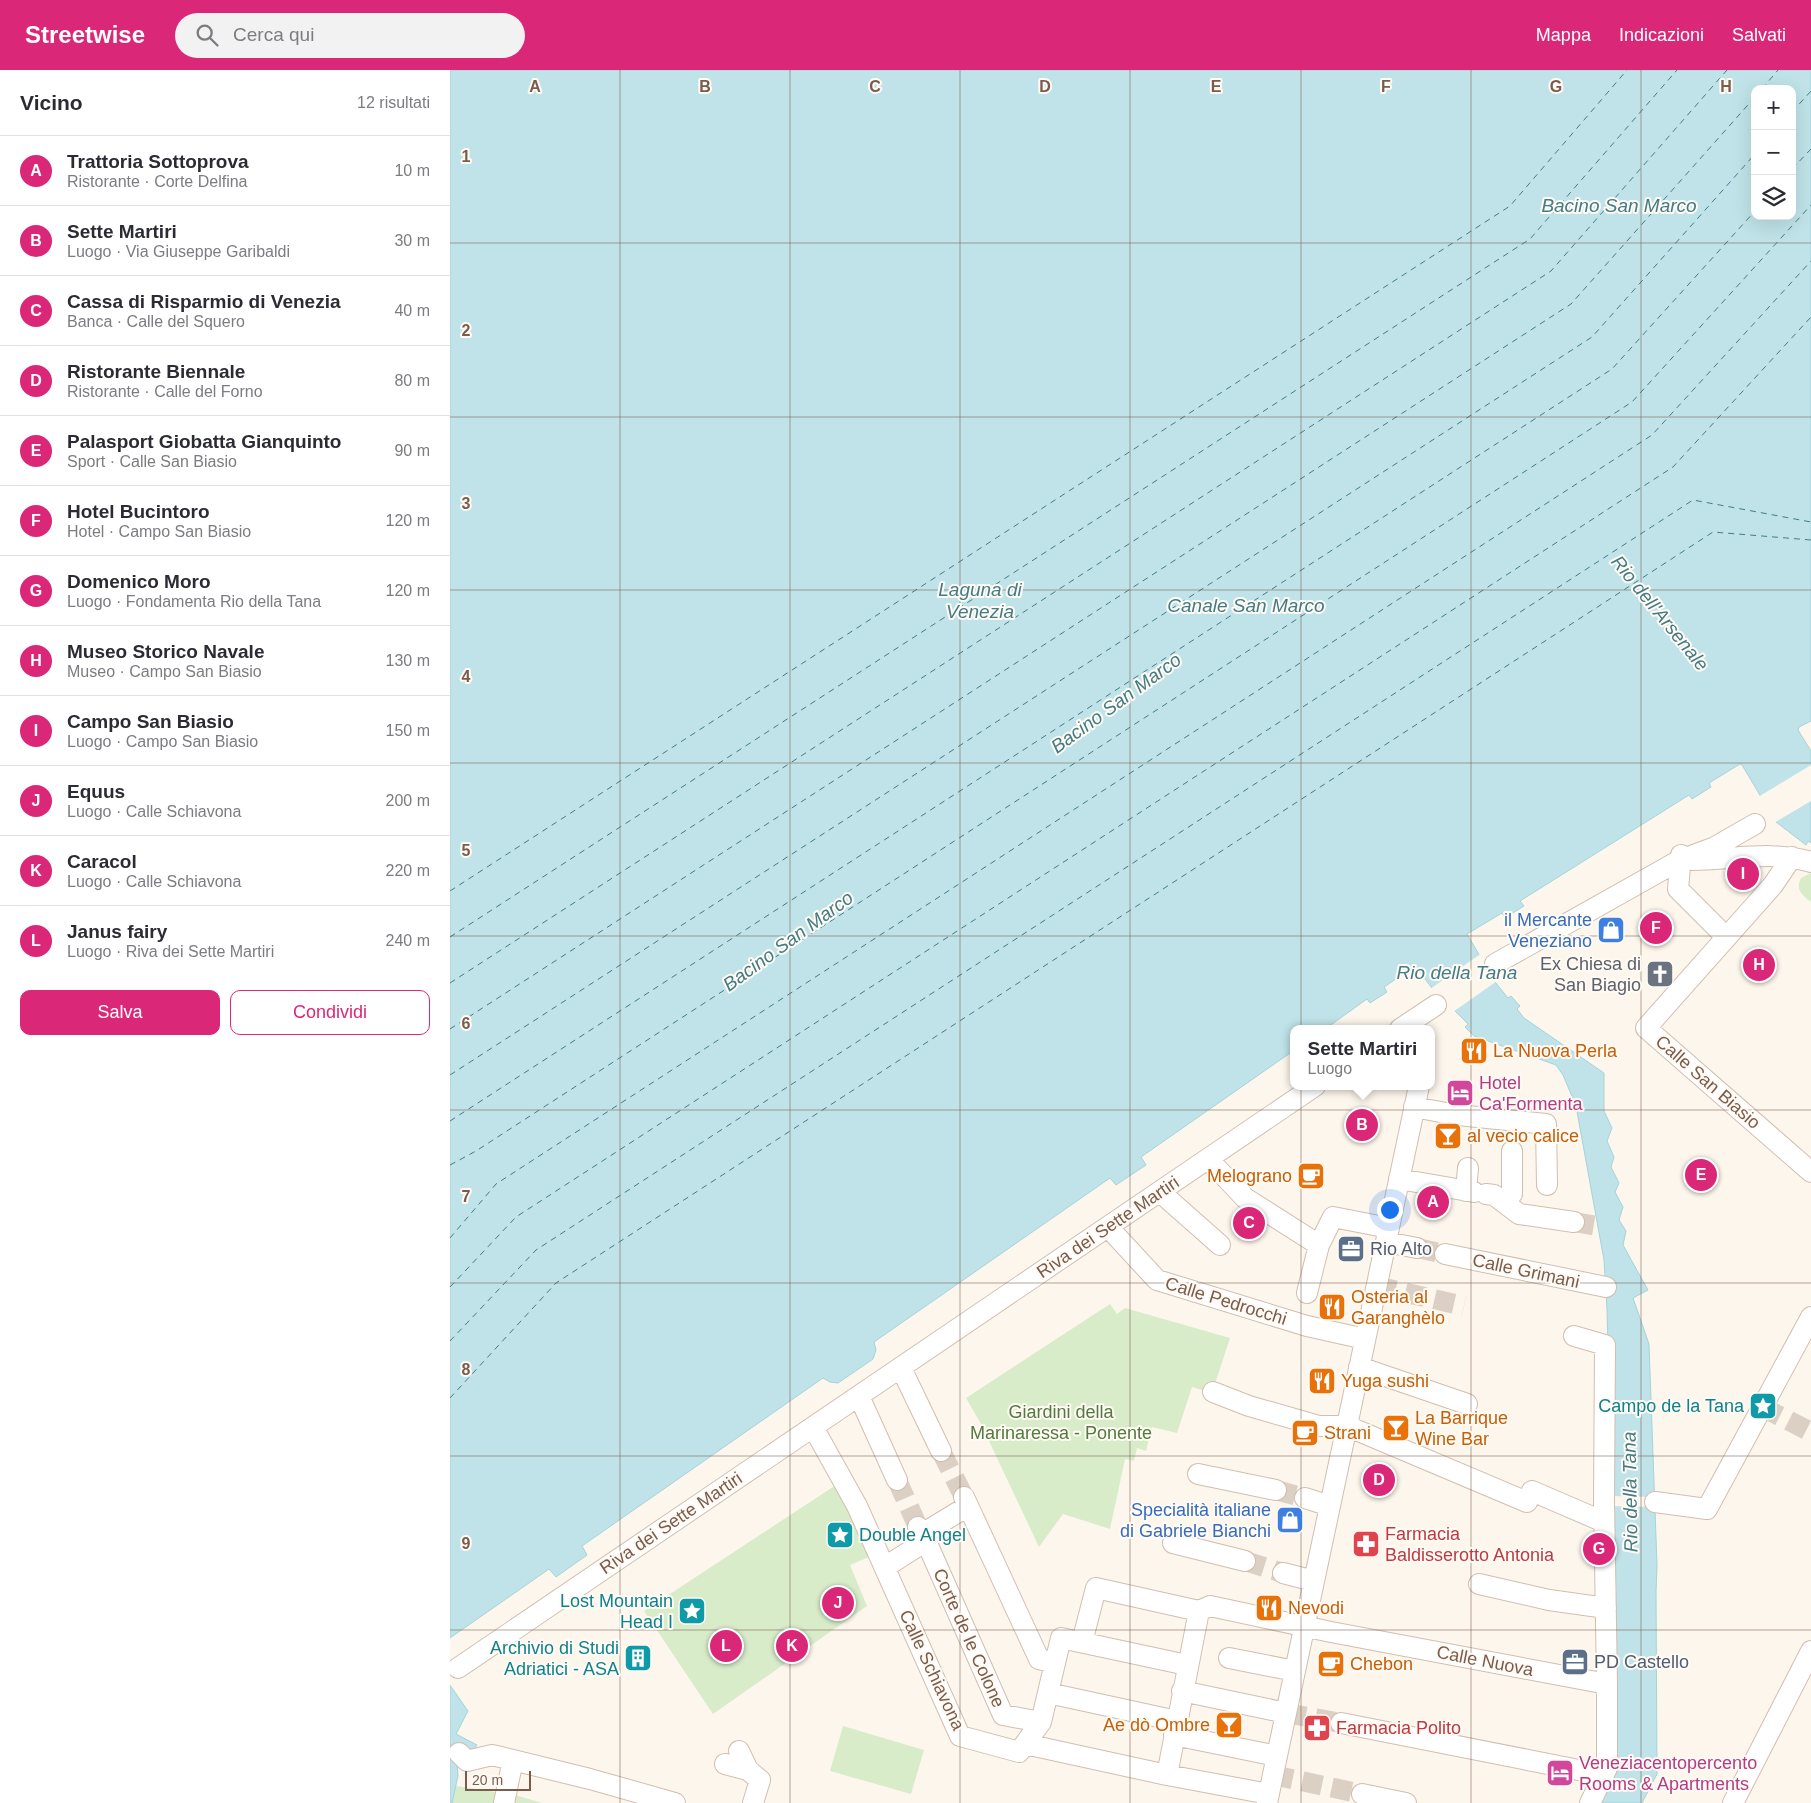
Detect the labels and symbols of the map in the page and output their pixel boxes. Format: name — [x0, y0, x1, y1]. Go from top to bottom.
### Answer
text: A — [529, 78, 541, 95]
text: B — [699, 78, 711, 95]
text: C — [869, 78, 881, 95]
text: D — [1039, 78, 1051, 95]
text: E — [1211, 78, 1222, 95]
text: F — [1381, 78, 1391, 95]
text: G — [1550, 78, 1562, 95]
text: H — [1720, 78, 1732, 95]
text: 1 — [462, 148, 471, 165]
water label: Bacino San Marco — [1541, 195, 1697, 216]
text: 2 — [462, 322, 471, 339]
text: 3 — [462, 495, 471, 512]
water label: Rio dell'Arsenale — [1607, 551, 1713, 675]
water label: Laguna di Venezia — [938, 579, 1023, 622]
water label: Canale San Marco — [1167, 595, 1325, 616]
water label: Bacino San Marco — [1047, 649, 1185, 757]
text: 4 — [462, 668, 471, 685]
text: 5 — [462, 842, 471, 859]
pin: I — [1727, 855, 1759, 893]
water label: Bacino San Marco — [719, 887, 857, 995]
pin: F — [1640, 909, 1672, 947]
place label: il Mercante Veneziano — [1504, 910, 1592, 951]
shop icon: il Mercante Veneziano — [1596, 915, 1626, 945]
pin: H — [1743, 946, 1775, 984]
place label: Ex Chiesa di San Biagio — [1540, 954, 1641, 995]
church icon: Ex Chiesa di San Biagio — [1645, 959, 1675, 989]
water label: Rio della Tana — [1397, 962, 1517, 983]
text: 6 — [462, 1015, 471, 1032]
street label: Calle San Biasio — [1652, 1031, 1764, 1133]
restaurant icon: La Nuova Perla — [1459, 1036, 1489, 1066]
place label: La Nuova Perla — [1493, 1041, 1618, 1061]
place label: Hotel Ca'Formenta — [1479, 1073, 1583, 1114]
hotel icon: Hotel Ca'Formenta — [1445, 1078, 1475, 1108]
pin: B — [1346, 1106, 1378, 1144]
bar icon: al vecio calice — [1433, 1121, 1463, 1151]
place label: al vecio calice — [1467, 1126, 1579, 1146]
pin: E — [1685, 1156, 1717, 1194]
cafe icon: Melograno — [1296, 1161, 1326, 1191]
place label: Melograno — [1207, 1166, 1292, 1186]
street label: Riva dei Sette Martiri — [1033, 1172, 1183, 1282]
pin: A — [1417, 1183, 1449, 1221]
text: 7 — [462, 1188, 471, 1205]
your location — [1377, 1197, 1403, 1223]
pin: C — [1233, 1204, 1265, 1242]
office icon: Rio Alto — [1336, 1234, 1366, 1264]
place label: Rio Alto — [1370, 1239, 1432, 1259]
street label: Calle Grimani — [1471, 1250, 1581, 1292]
street label: Calle Pedrocchi — [1163, 1273, 1289, 1329]
place label: Osteria al Garanghèlo — [1351, 1287, 1445, 1328]
restaurant icon: Osteria al Garanghèlo — [1317, 1292, 1347, 1322]
text: 8 — [462, 1361, 471, 1378]
restaurant icon: Yuga sushi — [1307, 1366, 1337, 1396]
place label: Yuga sushi — [1341, 1371, 1429, 1391]
place icon: Campo de la Tana — [1748, 1391, 1778, 1421]
place label: Campo de la Tana — [1598, 1396, 1745, 1416]
park label: Giardini della Marinaressa - Ponente — [970, 1402, 1152, 1443]
place label: La Barrique Wine Bar — [1415, 1408, 1508, 1449]
bar icon: La Barrique Wine Bar — [1381, 1413, 1411, 1443]
cafe icon: Strani — [1290, 1418, 1320, 1448]
place label: Strani — [1324, 1423, 1371, 1443]
water label: Rio della Tana — [1618, 1431, 1642, 1553]
pin: D — [1363, 1461, 1395, 1499]
street label: Riva dei Sette Martiri — [596, 1468, 746, 1578]
place label: Specialità italiane di Gabriele Bianchi — [1120, 1500, 1271, 1541]
shop icon: Specialità italiane di Gabriele Bianchi — [1275, 1505, 1305, 1535]
place icon: Double Angel — [825, 1520, 855, 1550]
place label: Farmacia Baldisserotto Antonia — [1385, 1524, 1555, 1565]
place label: Double Angel — [859, 1525, 966, 1545]
pharmacy icon: Farmacia Baldisserotto Antonia — [1351, 1529, 1381, 1559]
pin: G — [1583, 1530, 1615, 1568]
text: 9 — [462, 1535, 471, 1552]
street label: Corte de le Colone — [929, 1565, 1009, 1711]
pin: J — [822, 1584, 854, 1622]
place label: Lost Mountain Head I — [560, 1591, 673, 1632]
restaurant icon: Nevodi — [1254, 1593, 1284, 1623]
place icon: Lost Mountain Head I — [677, 1596, 707, 1626]
place label: Nevodi — [1288, 1598, 1344, 1618]
street label: Calle Schiavona — [895, 1607, 969, 1734]
pin: L — [710, 1627, 742, 1665]
pin: K — [776, 1627, 808, 1665]
place label: Archivio di Studi Adriatici - ASA — [490, 1638, 619, 1679]
street label: Calle Nuova — [1435, 1642, 1536, 1680]
building icon: Archivio di Studi Adriatici - ASA — [623, 1643, 653, 1673]
office icon: PD Castello — [1560, 1647, 1590, 1677]
cafe icon: Chebon — [1316, 1649, 1346, 1679]
place label: PD Castello — [1594, 1652, 1689, 1672]
place label: Chebon — [1350, 1654, 1413, 1674]
bar icon: Ae dò Ombre — [1214, 1710, 1244, 1740]
pharmacy icon: Farmacia Polito — [1302, 1713, 1332, 1743]
place label: Ae dò Ombre — [1103, 1715, 1210, 1735]
place label: Farmacia Polito — [1336, 1718, 1461, 1738]
place label: Veneziacentopercento Rooms & Apartments — [1579, 1753, 1757, 1794]
hotel icon: Veneziacentopercento Rooms & Apartments — [1545, 1758, 1575, 1788]
scale bar — [465, 1768, 531, 1791]

